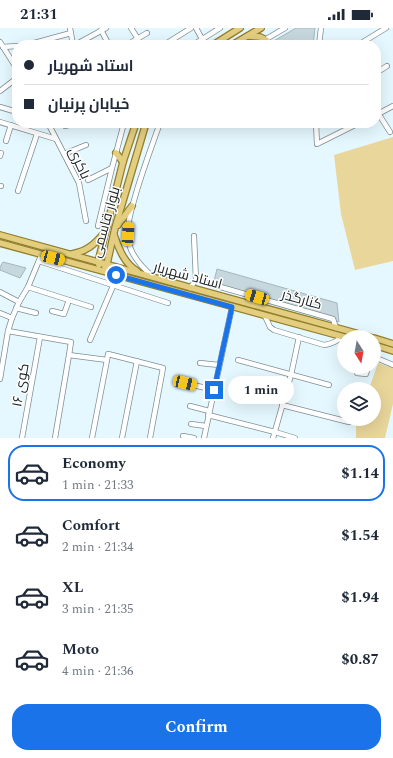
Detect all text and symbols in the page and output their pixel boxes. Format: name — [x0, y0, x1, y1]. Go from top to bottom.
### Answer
text: 21:31 — [20, 3, 58, 26]
text: استاد شهریار — [48, 55, 134, 78]
text: خیابان پرنیان — [48, 93, 129, 116]
street label: باکری — [63, 144, 96, 183]
street label: بلوار قاسمی — [85, 184, 126, 260]
car — [121, 222, 135, 246]
car — [40, 249, 66, 267]
street label: استاد شهریار — [150, 256, 225, 295]
route start — [107, 266, 125, 284]
street label: کنارگذر — [278, 283, 325, 315]
car — [244, 288, 270, 306]
north arrow — [337, 330, 381, 374]
map controls — [337, 330, 381, 426]
street label: کوی ۱۶ — [6, 362, 35, 409]
car — [172, 374, 198, 392]
callout: 1 min — [228, 376, 294, 404]
text: 1 min — [244, 380, 278, 400]
route end — [205, 381, 223, 399]
button: layers — [337, 382, 381, 426]
text: Economy — [62, 452, 126, 475]
icon: car — [14, 455, 50, 491]
text: $1.14 — [341, 462, 379, 485]
text: 1 min · 21:33 — [62, 475, 134, 495]
text: Comfort — [62, 514, 120, 537]
icon: car — [14, 517, 50, 553]
text: $1.54 — [341, 524, 379, 547]
text: 2 min · 21:34 — [62, 537, 134, 557]
text: XL — [62, 576, 83, 599]
icon: car — [14, 579, 50, 615]
text: $1.94 — [341, 586, 379, 609]
text: 3 min · 21:35 — [62, 599, 134, 619]
text: Moto — [62, 638, 99, 661]
icon: car — [14, 641, 50, 677]
text: $0.87 — [341, 648, 379, 671]
text: 4 min · 21:36 — [62, 661, 134, 681]
button: Confirm — [12, 704, 381, 750]

